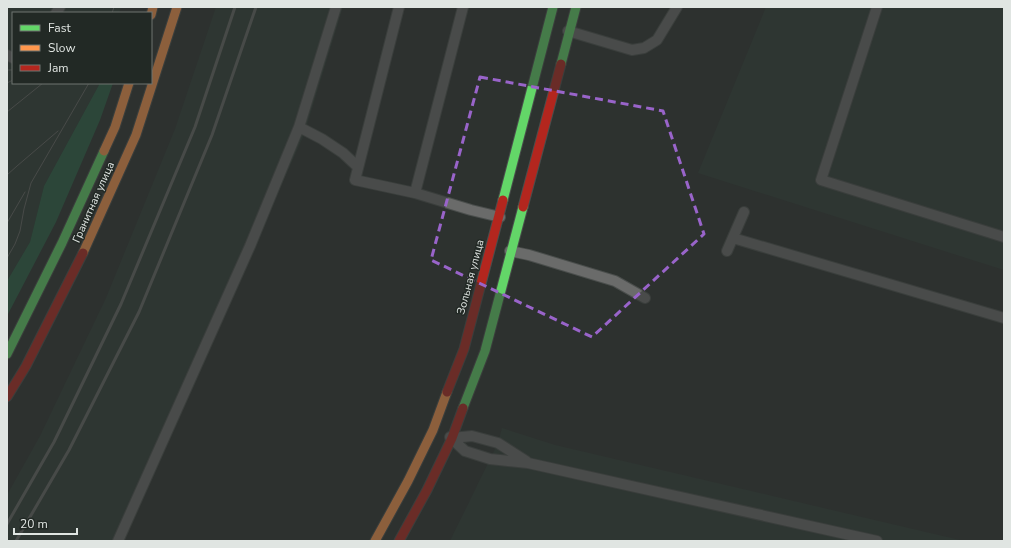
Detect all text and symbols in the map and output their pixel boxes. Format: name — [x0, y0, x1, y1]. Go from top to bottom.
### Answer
legend — [12, 12, 152, 84]
text: Fast — [48, 20, 71, 36]
text: Slow — [48, 40, 76, 56]
text: Jam — [47, 60, 69, 76]
street label: Гранитная улица — [69, 159, 118, 245]
street label: Зольная улица — [453, 238, 488, 316]
scale bar — [14, 510, 77, 536]
text: 20 m — [20, 516, 48, 532]

